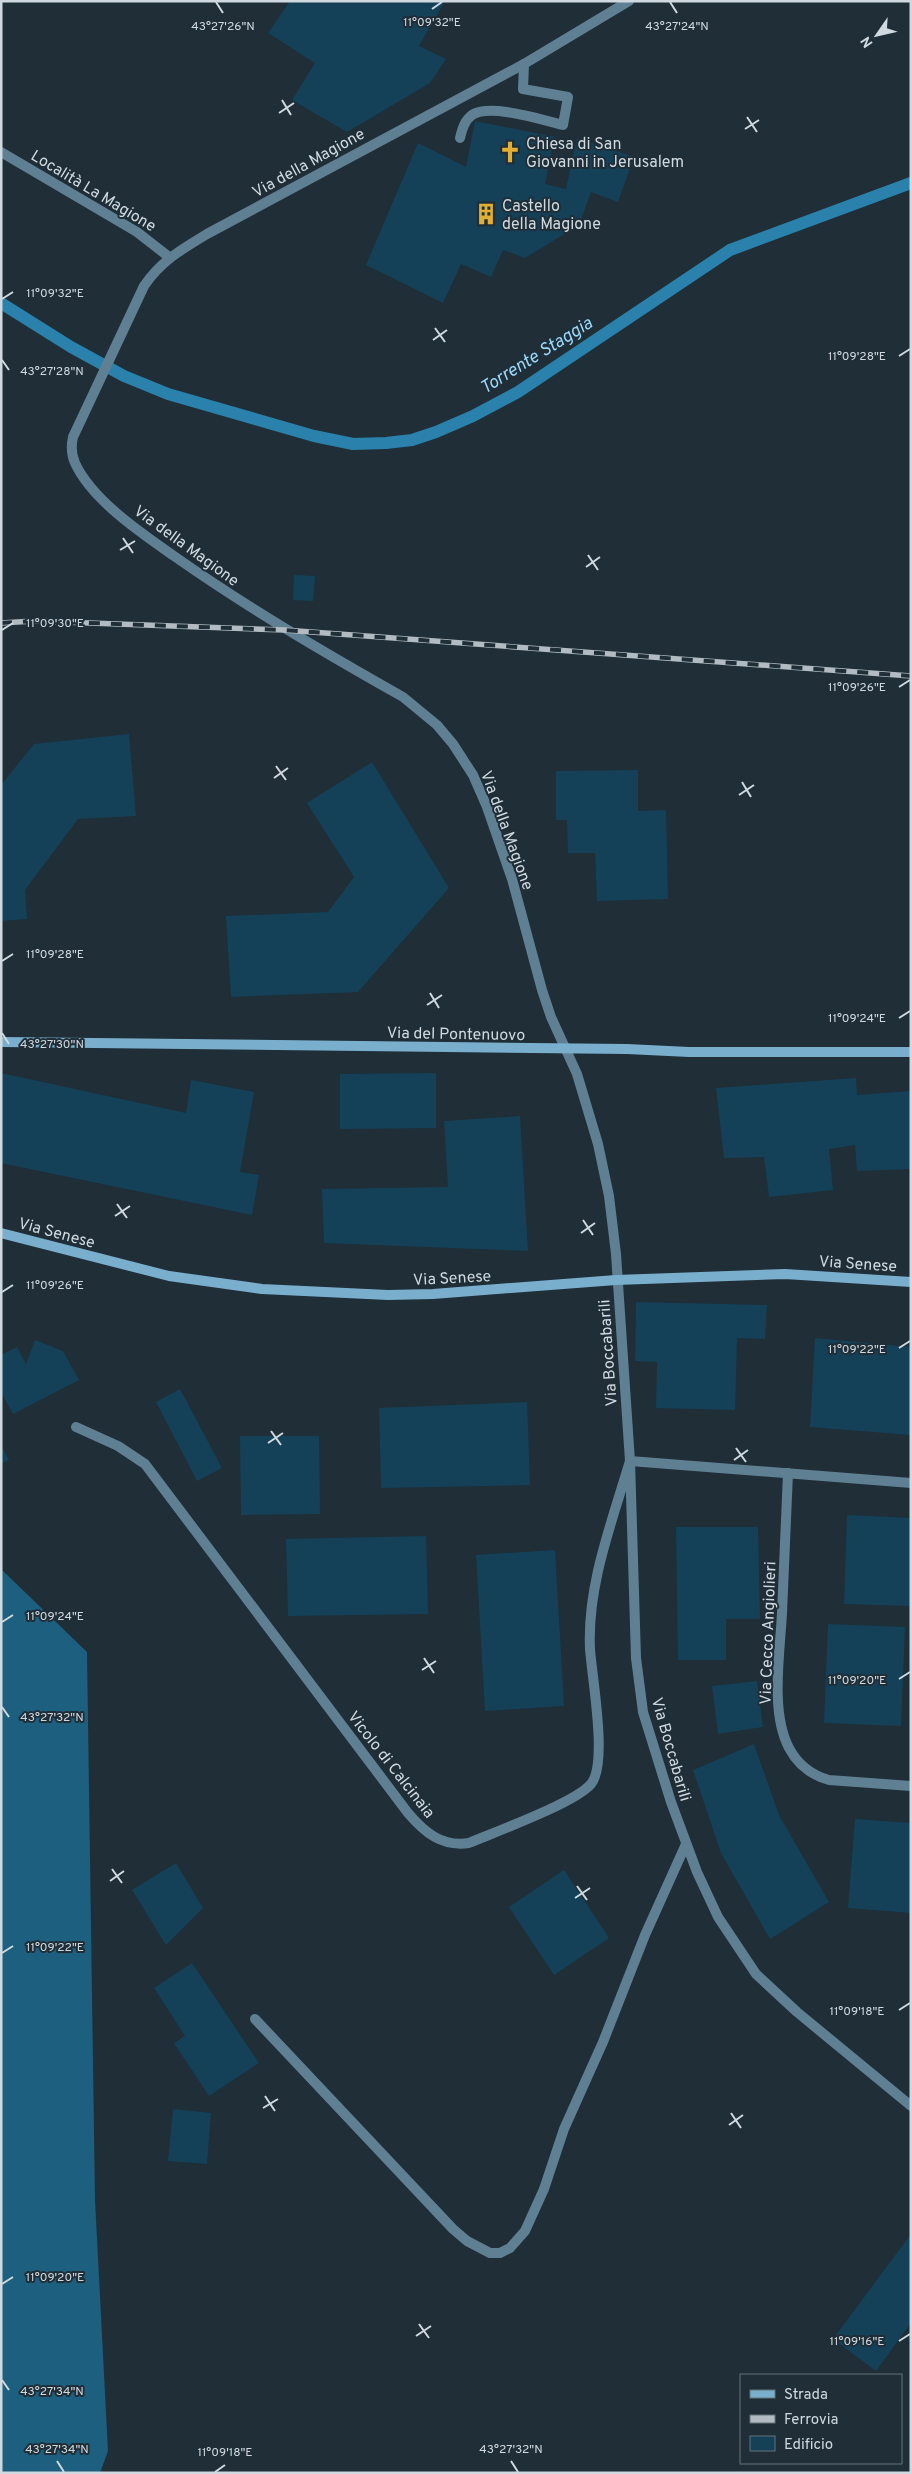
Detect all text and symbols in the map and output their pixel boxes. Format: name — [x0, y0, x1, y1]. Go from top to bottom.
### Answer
north arrow — [852, 10, 902, 60]
text: 11°09'32"E — [403, 15, 461, 31]
text: 43°27'26"N — [191, 19, 255, 35]
text: 43°27'24"N — [645, 19, 709, 35]
text: N — [858, 33, 877, 50]
street label: Via della Magione — [249, 125, 369, 203]
place label: Chiesa di San Giovanni in Jerusalem — [526, 135, 684, 173]
church icon: Chiesa di San Giovanni in Jerusalem — [497, 139, 523, 165]
street label: Località La Magione — [27, 146, 159, 237]
place label: Castello della Magione — [502, 197, 601, 235]
building icon: Castello della Magione — [473, 201, 499, 227]
text: 11°09'32"E — [26, 286, 84, 302]
water label: Torrente Staggia — [476, 312, 598, 400]
text: 11°09'28"E — [828, 349, 886, 365]
text: 43°27'28"N — [20, 364, 84, 380]
street label: Via della Magione — [129, 502, 243, 592]
text: 11°09'30"E — [26, 616, 84, 632]
text: 11°09'26"E — [828, 680, 886, 696]
street label: Via della Magione — [475, 768, 537, 893]
text: 11°09'28"E — [26, 947, 84, 963]
text: 11°09'24"E — [828, 1011, 886, 1027]
street label: Via del Pontenuovo — [387, 1024, 525, 1046]
text: 43°27'30"N — [20, 1037, 84, 1053]
street label: Via Senese — [16, 1214, 97, 1254]
street label: Via Senese — [818, 1252, 898, 1278]
street label: Via Senese — [412, 1267, 492, 1291]
text: 11°09'26"E — [26, 1278, 84, 1294]
street label: Via Boccabarili — [595, 1299, 623, 1407]
text: 11°09'22"E — [828, 1342, 886, 1358]
street label: Via Cecco Angiolieri — [756, 1561, 781, 1705]
text: 11°09'24"E — [26, 1609, 84, 1625]
text: 11°09'20"E — [828, 1673, 886, 1689]
street label: Via Boccabarili — [646, 1695, 694, 1804]
street label: Vicolo di Calcinaia — [342, 1708, 438, 1823]
text: 43°27'32"N — [20, 1710, 84, 1726]
text: 11°09'22"E — [26, 1940, 84, 1956]
text: 11°09'18"E — [829, 2004, 885, 2020]
text: 11°09'20"E — [26, 2270, 84, 2286]
text: 11°09'16"E — [830, 2334, 884, 2350]
legend — [740, 2374, 902, 2464]
text: 43°27'34"N — [20, 2384, 84, 2400]
text: Strada — [784, 2386, 828, 2405]
text: Ferrovia — [784, 2411, 838, 2430]
text: Edificio — [784, 2436, 833, 2455]
text: 43°27'34"N — [25, 2442, 89, 2458]
text: 43°27'32"N — [479, 2442, 543, 2458]
text: 11°09'18"E — [197, 2445, 253, 2461]

